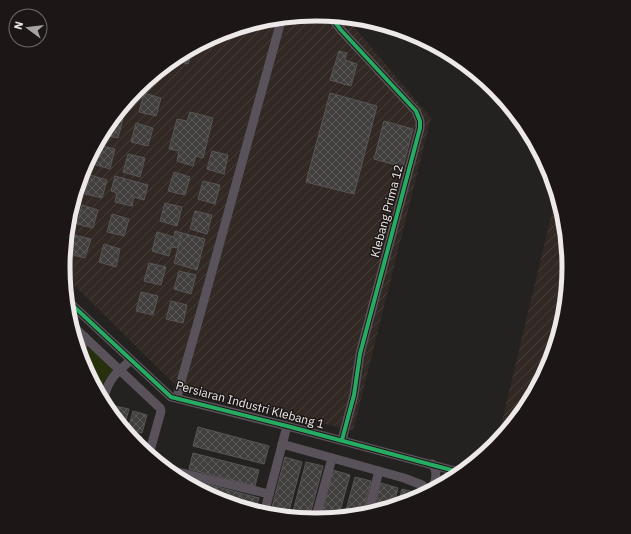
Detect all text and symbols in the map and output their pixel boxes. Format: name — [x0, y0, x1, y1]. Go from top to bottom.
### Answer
north arrow — [8, 8, 48, 48]
text: N — [11, 20, 26, 31]
street label: Klebang Prima 12 — [367, 163, 406, 259]
street label: Persiaran Industri Klebang 1 — [174, 377, 326, 432]

